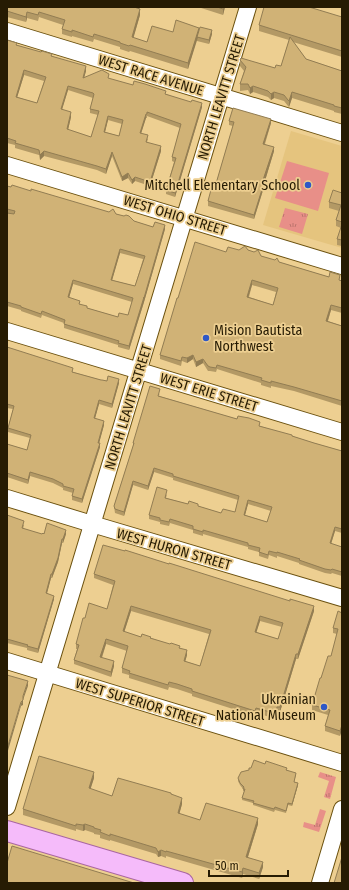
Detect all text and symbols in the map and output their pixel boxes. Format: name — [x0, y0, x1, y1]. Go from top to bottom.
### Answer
street label: NORTH LEAVITT STREET — [194, 32, 249, 162]
street label: WEST RACE AVENUE — [96, 51, 206, 100]
place label: Mitchell Elementary School — [145, 177, 300, 194]
marker: Mitchell Elementary School — [303, 180, 313, 190]
street label: WEST OHIO STREET — [121, 192, 229, 239]
place label: Mision Bautista Northwest — [214, 322, 302, 355]
marker: Mision Bautista Northwest — [201, 333, 211, 343]
street label: NORTH LEAVITT STREET — [101, 342, 156, 472]
street label: WEST ERIE STREET — [158, 370, 260, 416]
street label: WEST HURON STREET — [115, 525, 234, 574]
street label: WEST SUPERIOR STREET — [73, 675, 207, 730]
place label: Ukrainian National Museum — [216, 691, 316, 724]
marker: Ukrainian National Museum — [319, 702, 329, 712]
scale bar — [209, 852, 288, 878]
text: 50 m — [215, 859, 239, 873]

